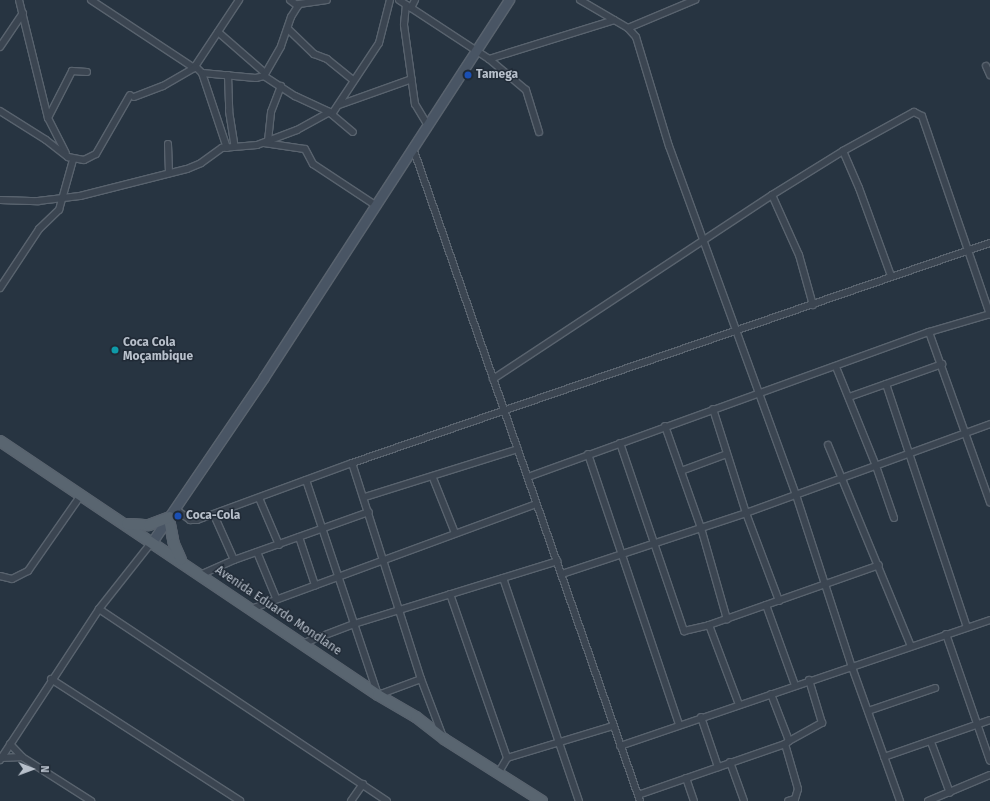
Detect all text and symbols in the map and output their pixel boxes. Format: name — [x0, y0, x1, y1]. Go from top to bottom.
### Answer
place label: Tamega — [476, 68, 518, 82]
marker: Tamega — [463, 70, 473, 80]
place label: Coca Cola Moçambique — [123, 336, 193, 364]
marker: Coca Cola Moçambique — [110, 345, 120, 355]
place label: Coca-Cola — [186, 509, 240, 523]
marker: Coca-Cola — [173, 511, 183, 521]
street label: Avenida Eduardo Mondlane — [212, 563, 344, 659]
north arrow — [12, 749, 52, 789]
text: N — [38, 765, 51, 773]

